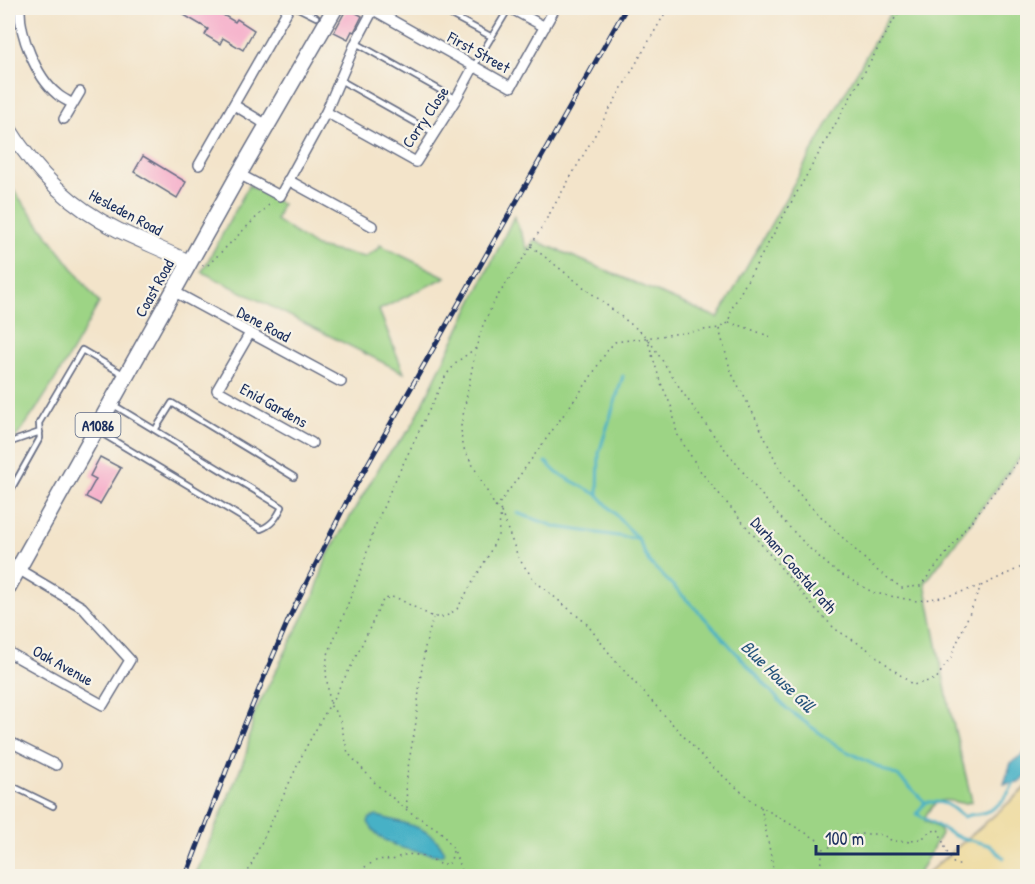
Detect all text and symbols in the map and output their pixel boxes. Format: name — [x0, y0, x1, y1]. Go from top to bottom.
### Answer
street label: First Street — [443, 25, 515, 78]
street label: Corry Close — [396, 81, 454, 152]
street label: Hesleden Road — [85, 183, 167, 241]
street label: Coast Road — [129, 255, 179, 321]
street label: Dene Road — [233, 301, 295, 347]
street label: Enid Gardens — [236, 377, 312, 433]
road number: A1086 — [76, 413, 120, 437]
street label: Durham Coastal Path — [746, 512, 842, 618]
water label: Blue House Gill — [736, 634, 821, 718]
street label: Oak Avenue — [29, 639, 98, 691]
scale bar — [816, 818, 958, 856]
text: 100 m — [825, 826, 864, 851]

